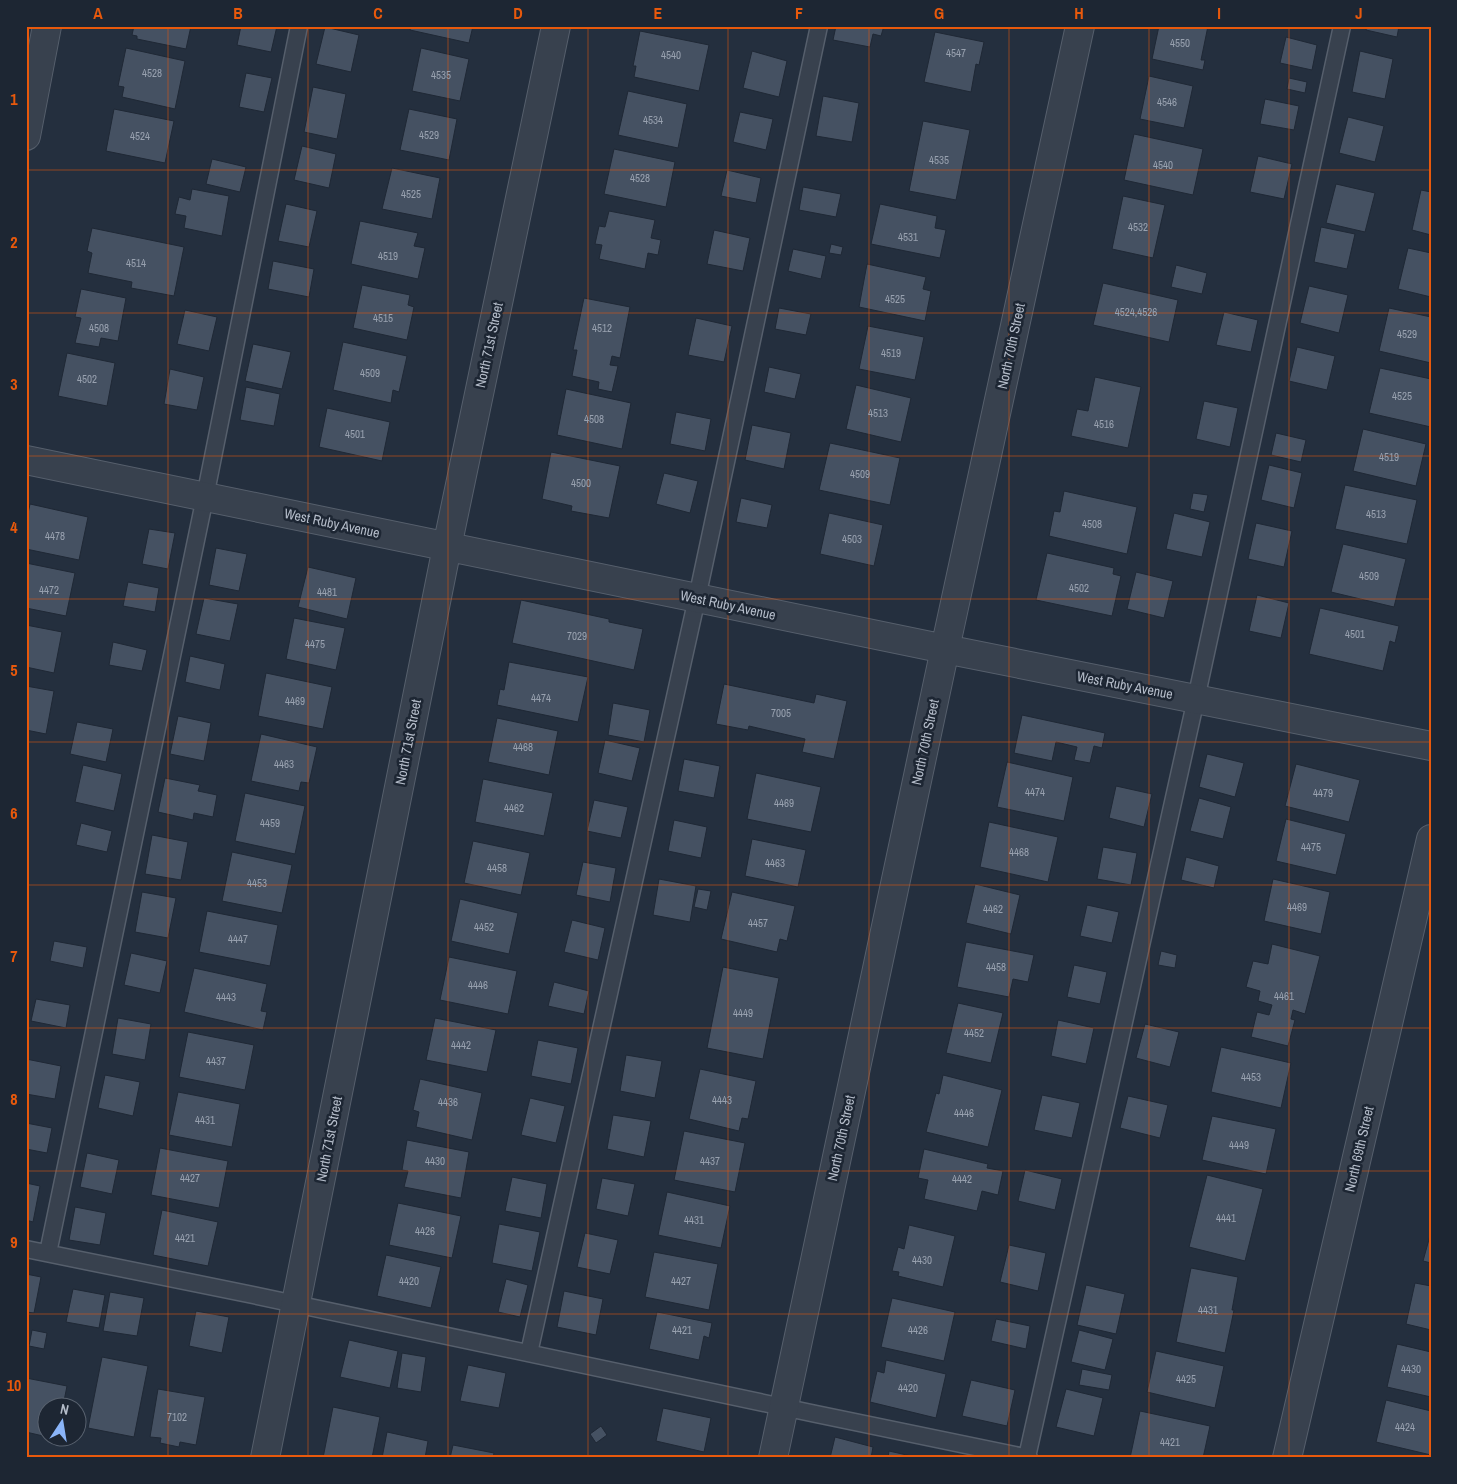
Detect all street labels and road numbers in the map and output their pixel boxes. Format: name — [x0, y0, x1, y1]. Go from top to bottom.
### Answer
street label: North 71st Street — [471, 301, 507, 389]
street label: North 70th Street — [993, 301, 1029, 391]
street label: West Ruby Avenue — [283, 504, 381, 542]
street label: West Ruby Avenue — [679, 586, 777, 624]
street label: West Ruby Avenue — [1076, 667, 1174, 703]
street label: North 70th Street — [907, 697, 943, 787]
street label: North 71st Street — [391, 698, 425, 786]
street label: North 70th Street — [823, 1093, 859, 1183]
street label: North 71st Street — [312, 1095, 346, 1183]
street label: North 69th Street — [1340, 1104, 1378, 1194]

